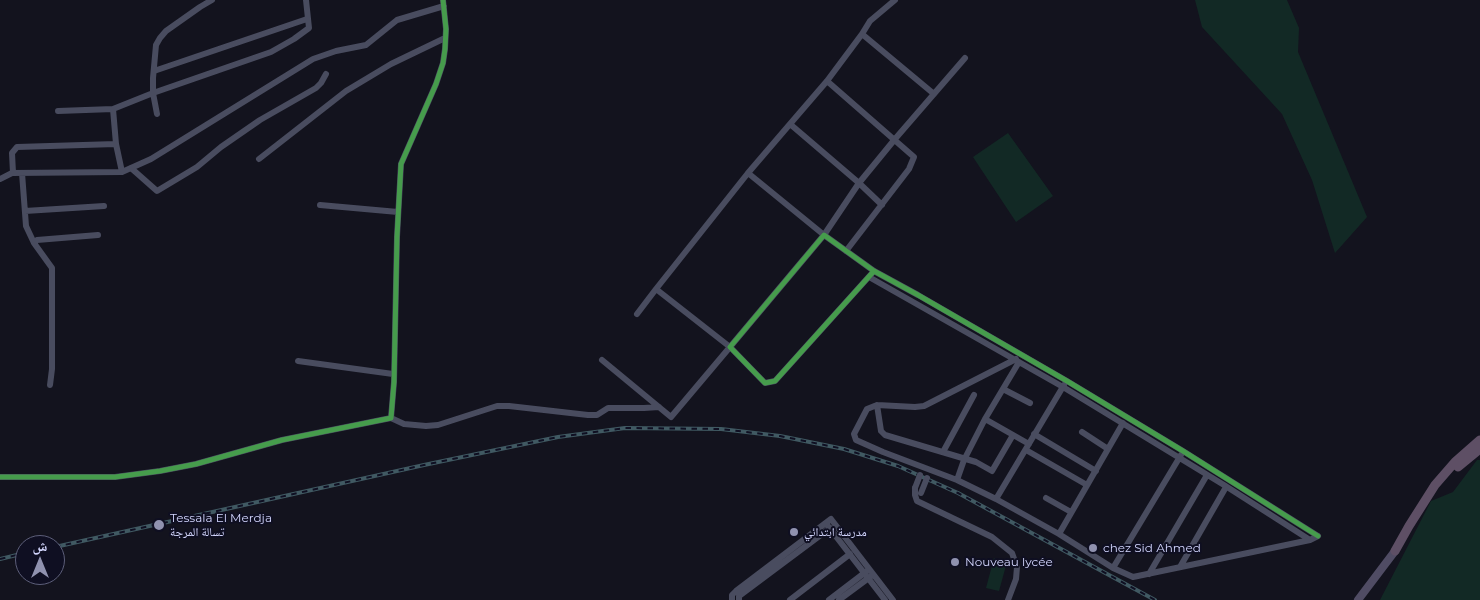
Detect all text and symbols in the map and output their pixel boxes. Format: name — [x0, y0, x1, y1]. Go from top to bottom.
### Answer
place label: Tessala El Merdja تسالة المرجة — [170, 511, 272, 539]
marker: Tessala El Merdja تسالة المرجة — [152, 518, 166, 532]
place label: مدرسة ابتدائي — [804, 525, 867, 539]
marker: مدرسة ابتدائي — [788, 526, 800, 538]
north arrow — [15, 535, 65, 585]
text: ش — [33, 537, 47, 555]
place label: chez Sid Ahmed — [1103, 541, 1201, 555]
marker: chez Sid Ahmed — [1087, 542, 1099, 554]
place label: Nouveau lycée — [965, 555, 1053, 569]
marker: Nouveau lycée — [949, 556, 961, 568]

